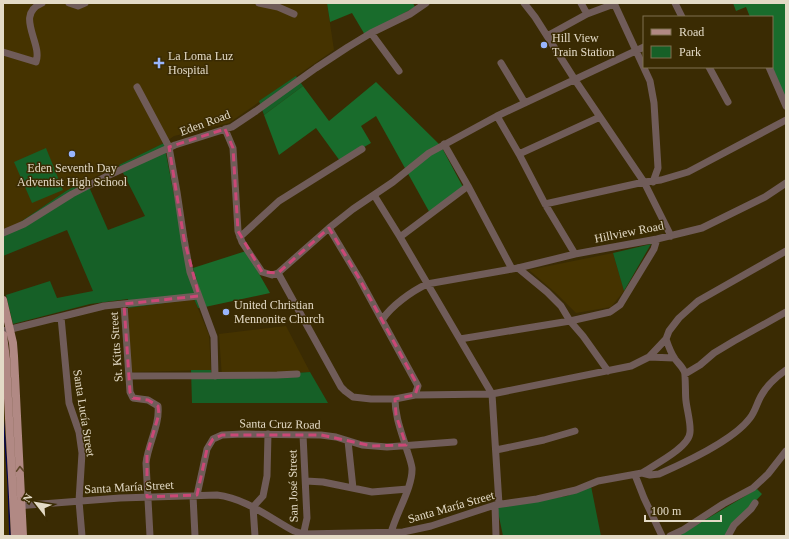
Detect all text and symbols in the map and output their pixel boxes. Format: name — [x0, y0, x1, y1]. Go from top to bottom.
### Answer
legend — [643, 16, 773, 68]
text: Road — [679, 25, 704, 39]
place label: Hill View Train Station — [552, 31, 615, 59]
marker: Hill View Train Station — [539, 40, 549, 50]
text: Park — [679, 45, 701, 59]
place label: La Loma Luz Hospital — [168, 49, 233, 77]
marker: La Loma Luz Hospital — [153, 57, 165, 69]
street label: Eden Road — [178, 107, 232, 139]
marker: Eden Seventh Day Adventist High School — [67, 149, 77, 159]
place label: Eden Seventh Day Adventist High School — [17, 161, 128, 189]
street label: Hillview Road — [593, 218, 665, 246]
place label: United Christian Mennonite Church — [234, 298, 324, 326]
marker: United Christian Mennonite Church — [221, 307, 231, 317]
street label: St. Kitts Street — [107, 311, 125, 383]
street label: Santa Lucía Street — [70, 368, 98, 458]
street label: Santa Cruz Road — [239, 416, 321, 432]
street label: San José Street — [285, 449, 301, 522]
one-way arrow — [15, 466, 24, 472]
street label: Santa María Street — [84, 478, 175, 496]
north arrow — [16, 483, 56, 523]
street label: Santa María Street — [406, 488, 496, 526]
text: N — [20, 491, 35, 504]
scale bar — [645, 497, 721, 523]
text: 100 m — [651, 504, 682, 518]

